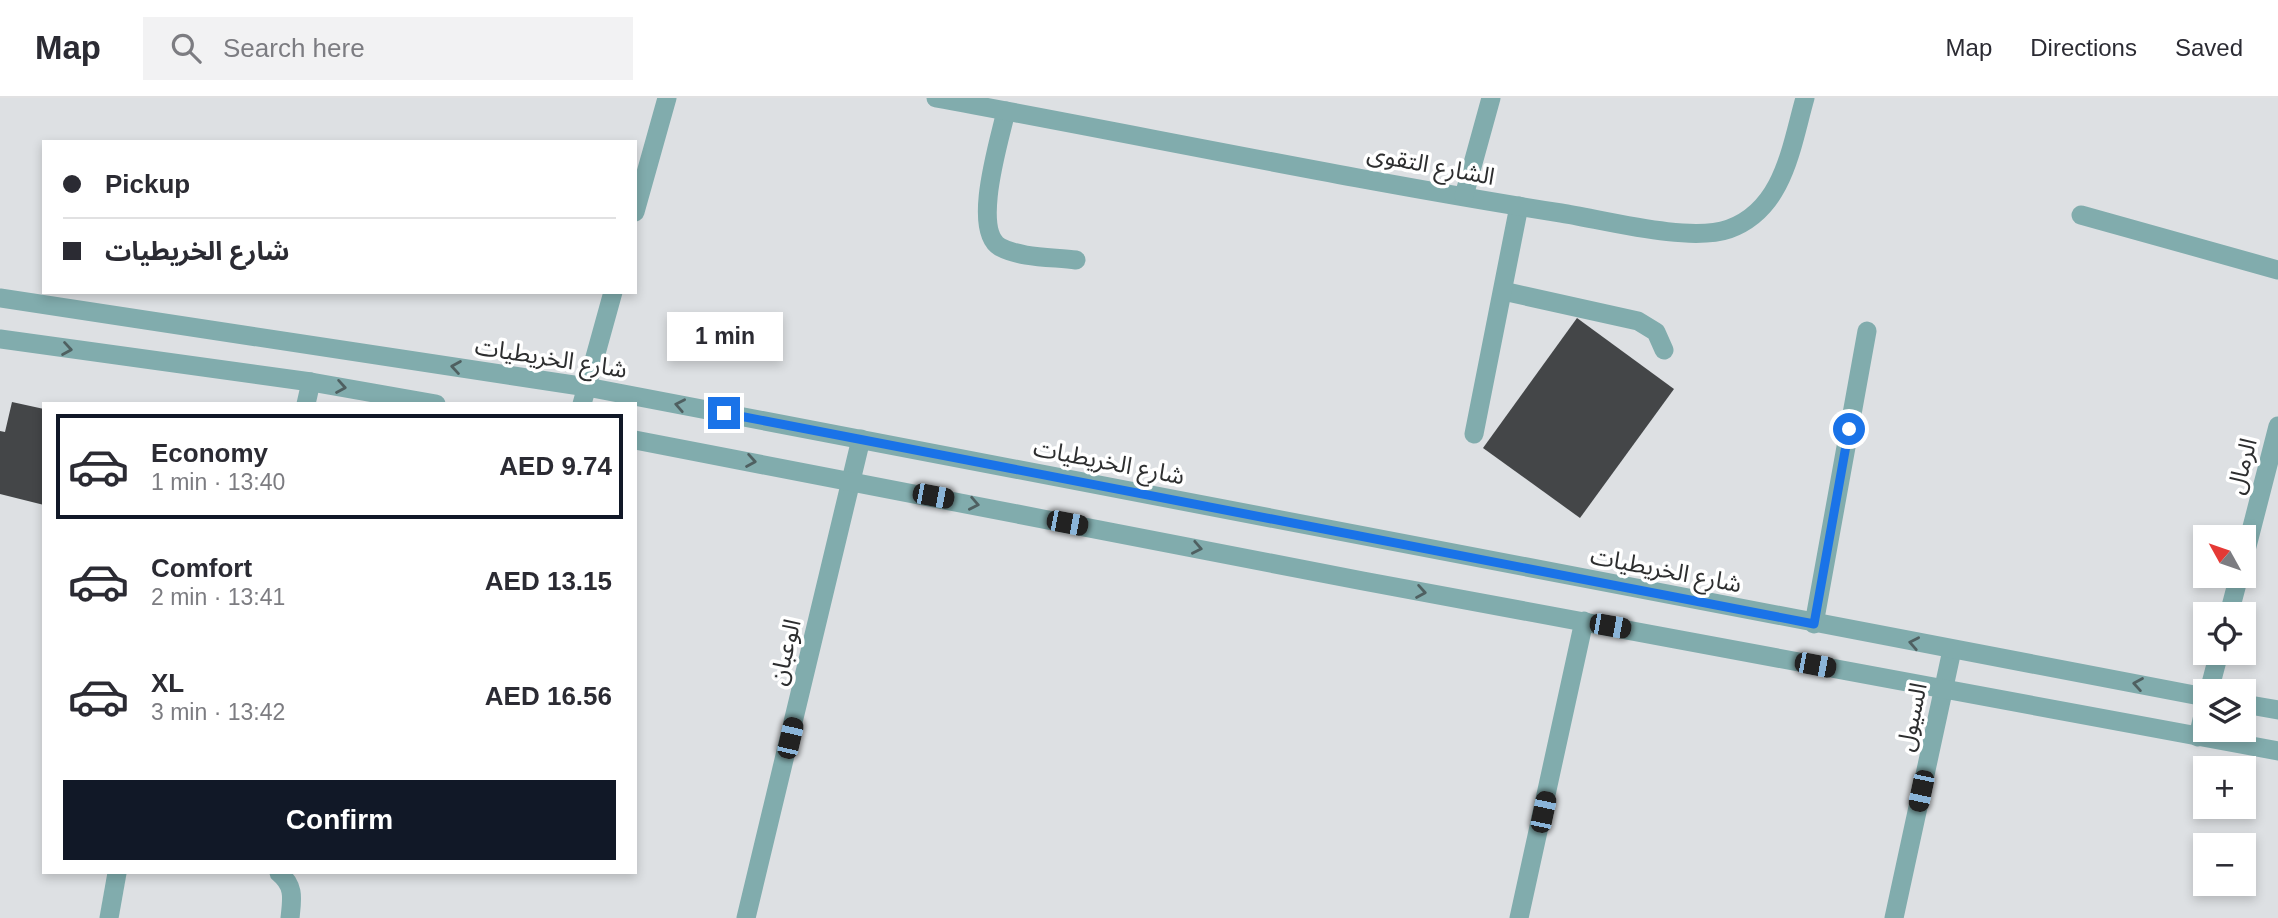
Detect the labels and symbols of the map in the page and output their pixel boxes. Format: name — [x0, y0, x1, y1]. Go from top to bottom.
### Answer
street label: الشارع التقوى — [1364, 139, 1497, 194]
callout: 1 min — [666, 312, 782, 360]
street label: شارع الخريطيات — [473, 332, 629, 387]
one-way arrow — [62, 341, 73, 356]
one-way arrow — [450, 360, 462, 375]
one-way arrow — [335, 379, 347, 394]
route end — [708, 397, 740, 429]
one-way arrow — [675, 398, 687, 413]
route start — [1833, 413, 1865, 445]
street label: شارع الخريطيات — [1030, 434, 1187, 493]
street label: الرمال — [2221, 435, 2263, 497]
one-way arrow — [745, 453, 757, 468]
car — [911, 482, 956, 510]
one-way arrow — [968, 496, 980, 511]
car — [1045, 509, 1090, 537]
north arrow — [2193, 525, 2256, 588]
one-way arrow — [1191, 540, 1203, 555]
street label: شارع الخريطيات — [1587, 542, 1744, 601]
one-way arrow — [1415, 583, 1427, 598]
car — [1588, 612, 1633, 640]
street label: الوعبان — [763, 616, 807, 688]
one-way arrow — [1908, 636, 1920, 651]
car — [1793, 651, 1838, 679]
one-way arrow — [2132, 678, 2144, 693]
street label: السيول — [1891, 680, 1933, 754]
car — [776, 715, 805, 761]
car — [1907, 768, 1936, 814]
car — [1529, 789, 1558, 835]

